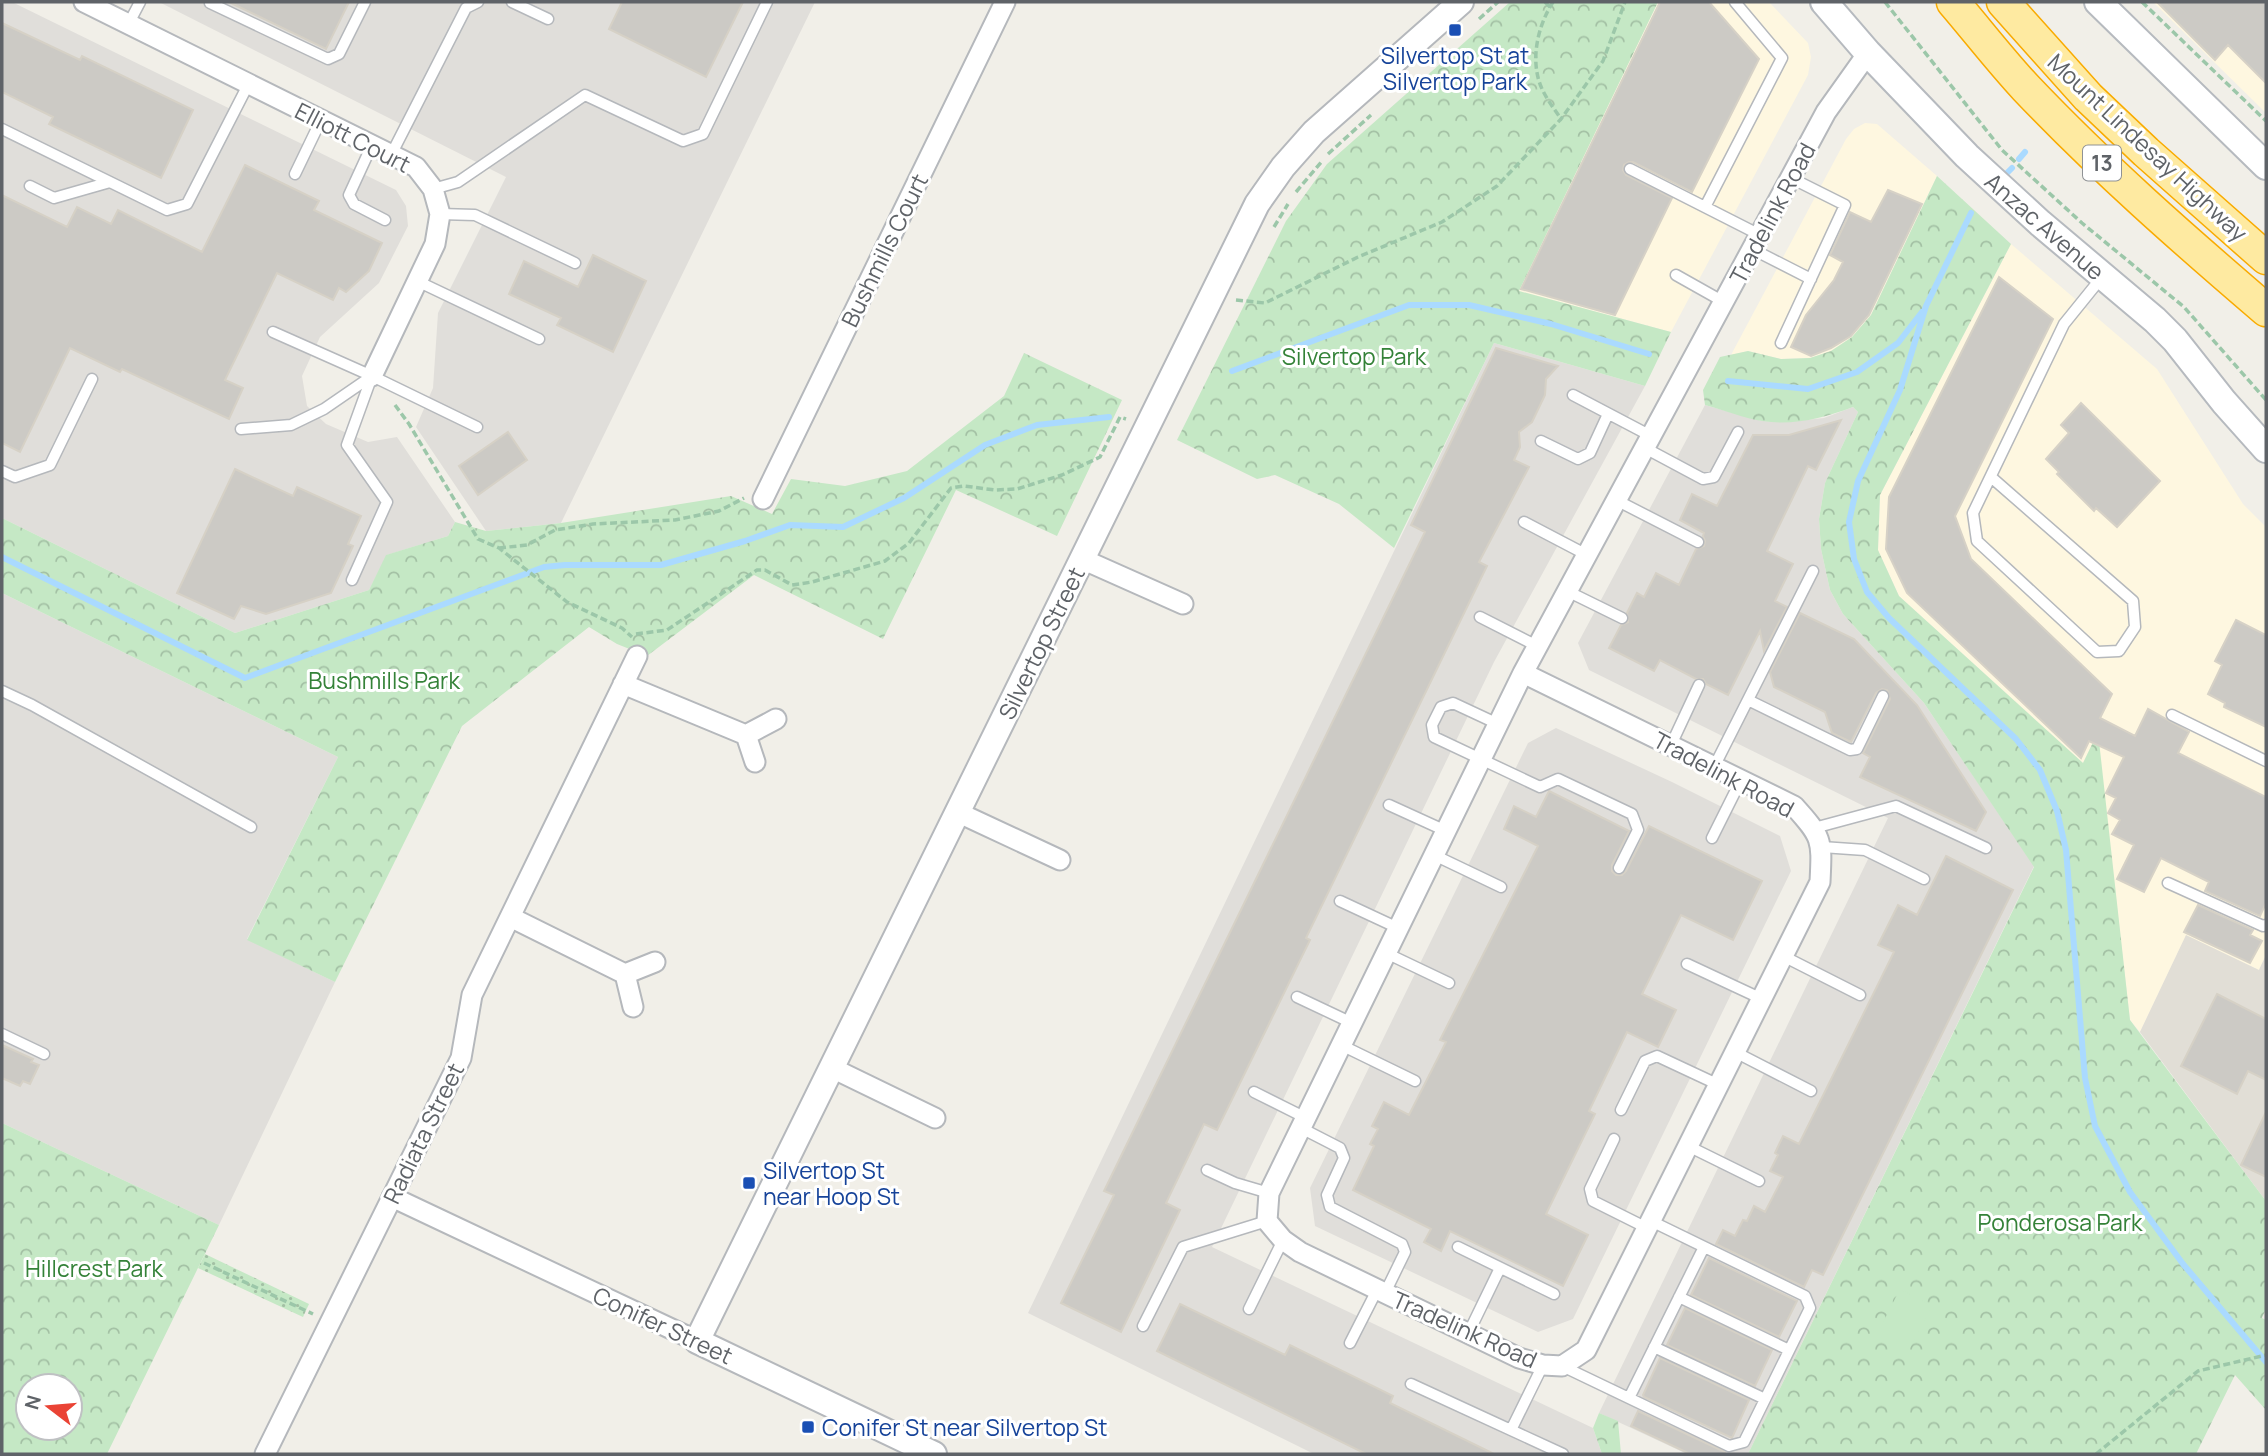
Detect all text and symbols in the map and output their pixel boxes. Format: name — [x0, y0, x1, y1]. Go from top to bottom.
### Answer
marker: Silvertop St at Silvertop Park — [1447, 22, 1463, 38]
place label: Silvertop St at Silvertop Park — [1381, 39, 1529, 97]
street label: Mount Lindesay Highway — [2041, 46, 2255, 248]
street label: Elliott Court — [290, 94, 416, 180]
street label: Tradelink Road — [1721, 137, 1823, 289]
road number: 13 — [2083, 146, 2121, 180]
street label: Anzac Avenue — [1978, 165, 2112, 287]
street label: Bushmills Court — [833, 168, 935, 332]
park label: Silvertop Park — [1282, 340, 1427, 372]
street label: Silvertop Street — [990, 561, 1092, 725]
park label: Bushmills Park — [308, 664, 460, 696]
street label: Tradelink Road — [1648, 723, 1800, 825]
street label: Radiata Street — [375, 1057, 471, 1209]
place label: Silvertop St near Hoop St — [763, 1154, 900, 1212]
marker: Silvertop St near Hoop St — [741, 1175, 757, 1191]
park label: Ponderosa Park — [1978, 1206, 2143, 1238]
park label: Hillcrest Park — [25, 1252, 163, 1284]
street label: Conifer Street — [588, 1279, 738, 1371]
street label: Tradelink Road — [1388, 1283, 1542, 1375]
north arrow — [14, 1372, 84, 1442]
text: N — [18, 1392, 47, 1412]
place label: Conifer St near Silvertop St — [822, 1411, 1107, 1443]
marker: Conifer St near Silvertop St — [800, 1419, 816, 1435]

